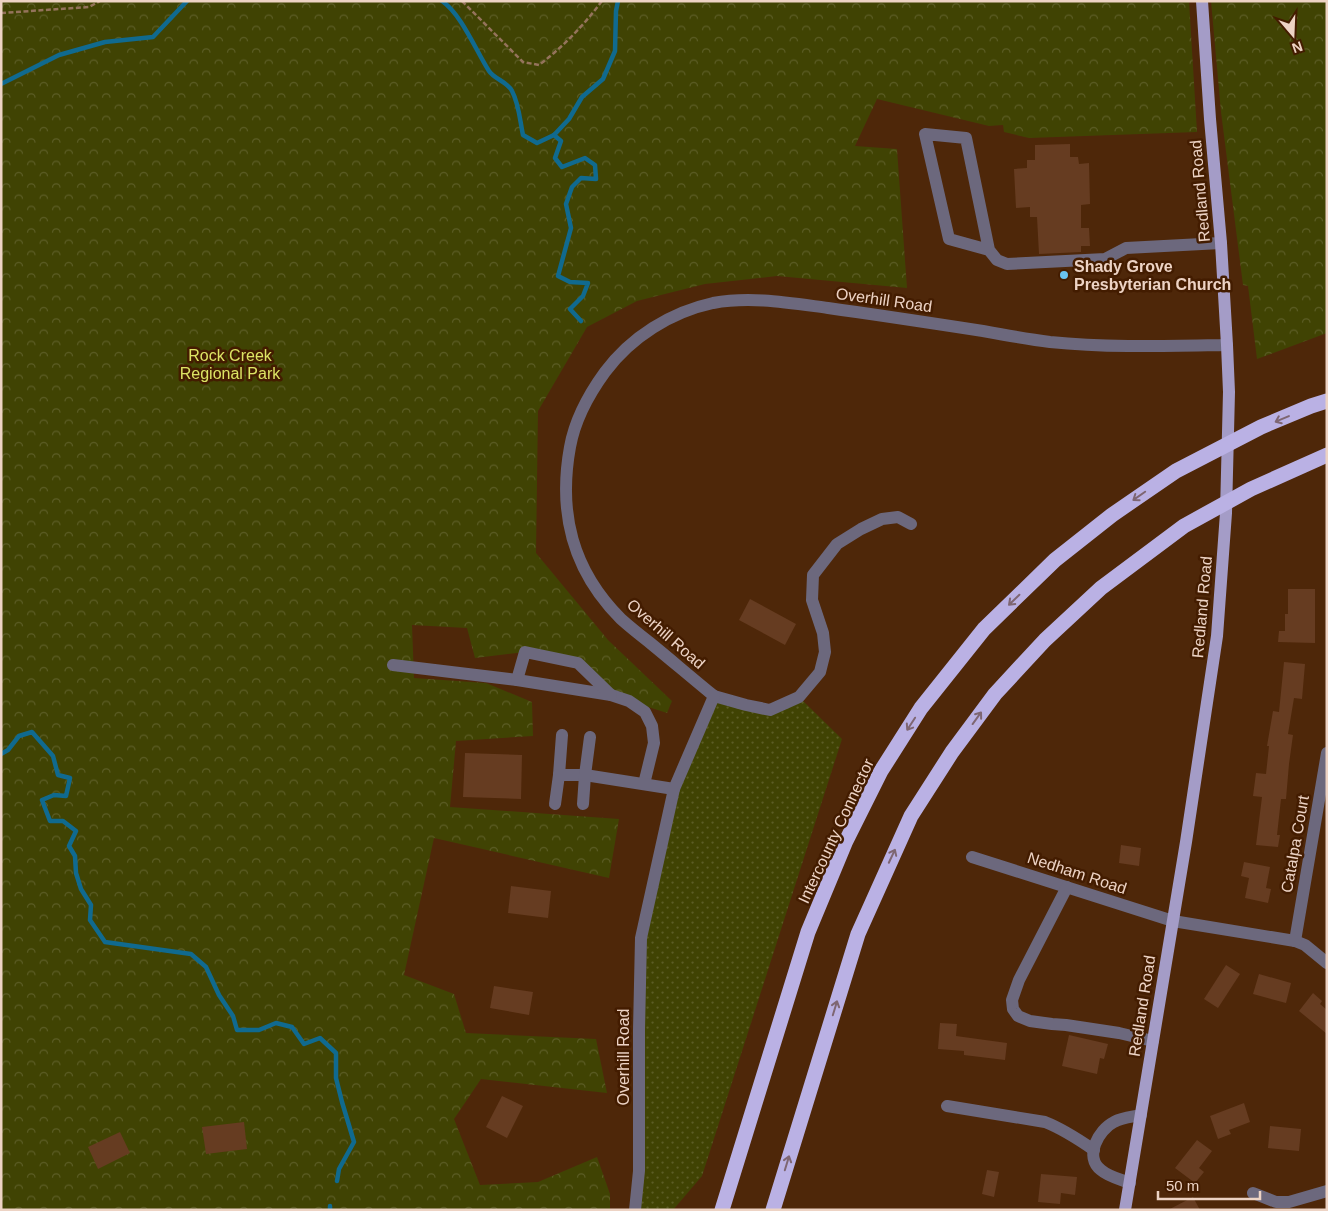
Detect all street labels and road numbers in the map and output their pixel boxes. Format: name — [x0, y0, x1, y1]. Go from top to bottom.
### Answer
street label: Redland Road — [1187, 139, 1213, 243]
street label: Overhill Road — [835, 285, 933, 315]
street label: Redland Road — [1189, 555, 1215, 659]
street label: Overhill Road — [624, 596, 708, 672]
street label: Intercounty Connector — [795, 755, 877, 906]
street label: Catalpa Court — [1278, 793, 1312, 894]
street label: Nedham Road — [1025, 849, 1129, 897]
street label: Redland Road — [1126, 954, 1158, 1058]
street label: Overhill Road — [615, 1009, 632, 1105]

